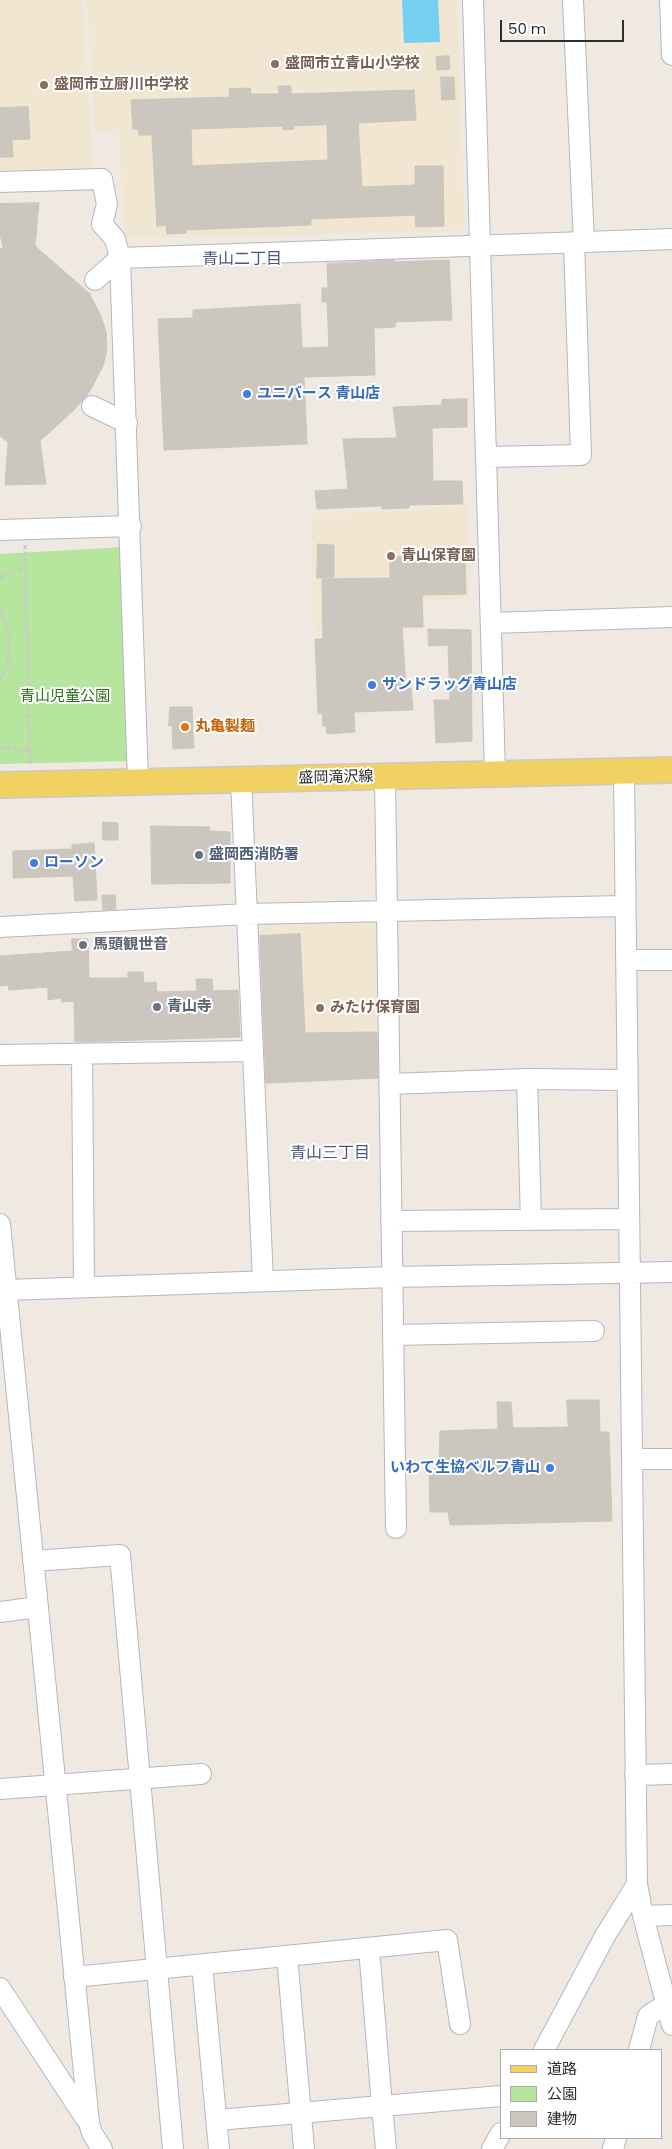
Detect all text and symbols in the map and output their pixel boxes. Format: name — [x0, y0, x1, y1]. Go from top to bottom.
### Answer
scale bar — [502, 10, 626, 42]
text: 50 m — [508, 18, 546, 39]
place label: 盛岡市立青山小学校 — [285, 55, 420, 73]
marker: 盛岡市立青山小学校 — [269, 58, 281, 70]
place label: 盛岡市立厨川中学校 — [54, 76, 189, 94]
marker: 盛岡市立厨川中学校 — [38, 79, 50, 91]
district label: 青山二丁目 — [202, 250, 282, 270]
place label: ユニバース 青山店 — [257, 385, 380, 403]
marker: ユニバース 青山店 — [241, 388, 253, 400]
place label: 青山保育園 — [401, 547, 476, 565]
marker: 青山保育園 — [385, 550, 397, 562]
place label: サンドラッグ青山店 — [382, 676, 517, 694]
marker: サンドラッグ青山店 — [366, 679, 378, 691]
park label: 青山児童公園 — [20, 688, 110, 706]
place label: 丸亀製麺 — [195, 718, 255, 736]
marker: 丸亀製麺 — [179, 721, 191, 733]
street label: 盛岡滝沢線 — [298, 768, 374, 788]
place label: 盛岡西消防署 — [209, 846, 299, 864]
marker: 盛岡西消防署 — [193, 849, 205, 861]
place label: ローソン — [44, 854, 104, 872]
marker: ローソン — [28, 857, 40, 869]
place label: 馬頭観世音 — [93, 936, 168, 954]
marker: 馬頭観世音 — [77, 939, 89, 951]
place label: 青山寺 — [167, 998, 212, 1016]
place label: みたけ保育園 — [330, 999, 420, 1017]
marker: 青山寺 — [151, 1001, 163, 1013]
marker: みたけ保育園 — [314, 1002, 326, 1014]
district label: 青山三丁目 — [290, 1144, 370, 1164]
place label: いわて生協ベルフ青山 — [390, 1459, 540, 1477]
marker: いわて生協ベルフ青山 — [544, 1462, 556, 1474]
legend — [500, 2049, 662, 2139]
text: 道路 — [547, 2058, 577, 2079]
text: 公園 — [547, 2083, 577, 2104]
text: 建物 — [547, 2108, 577, 2129]

